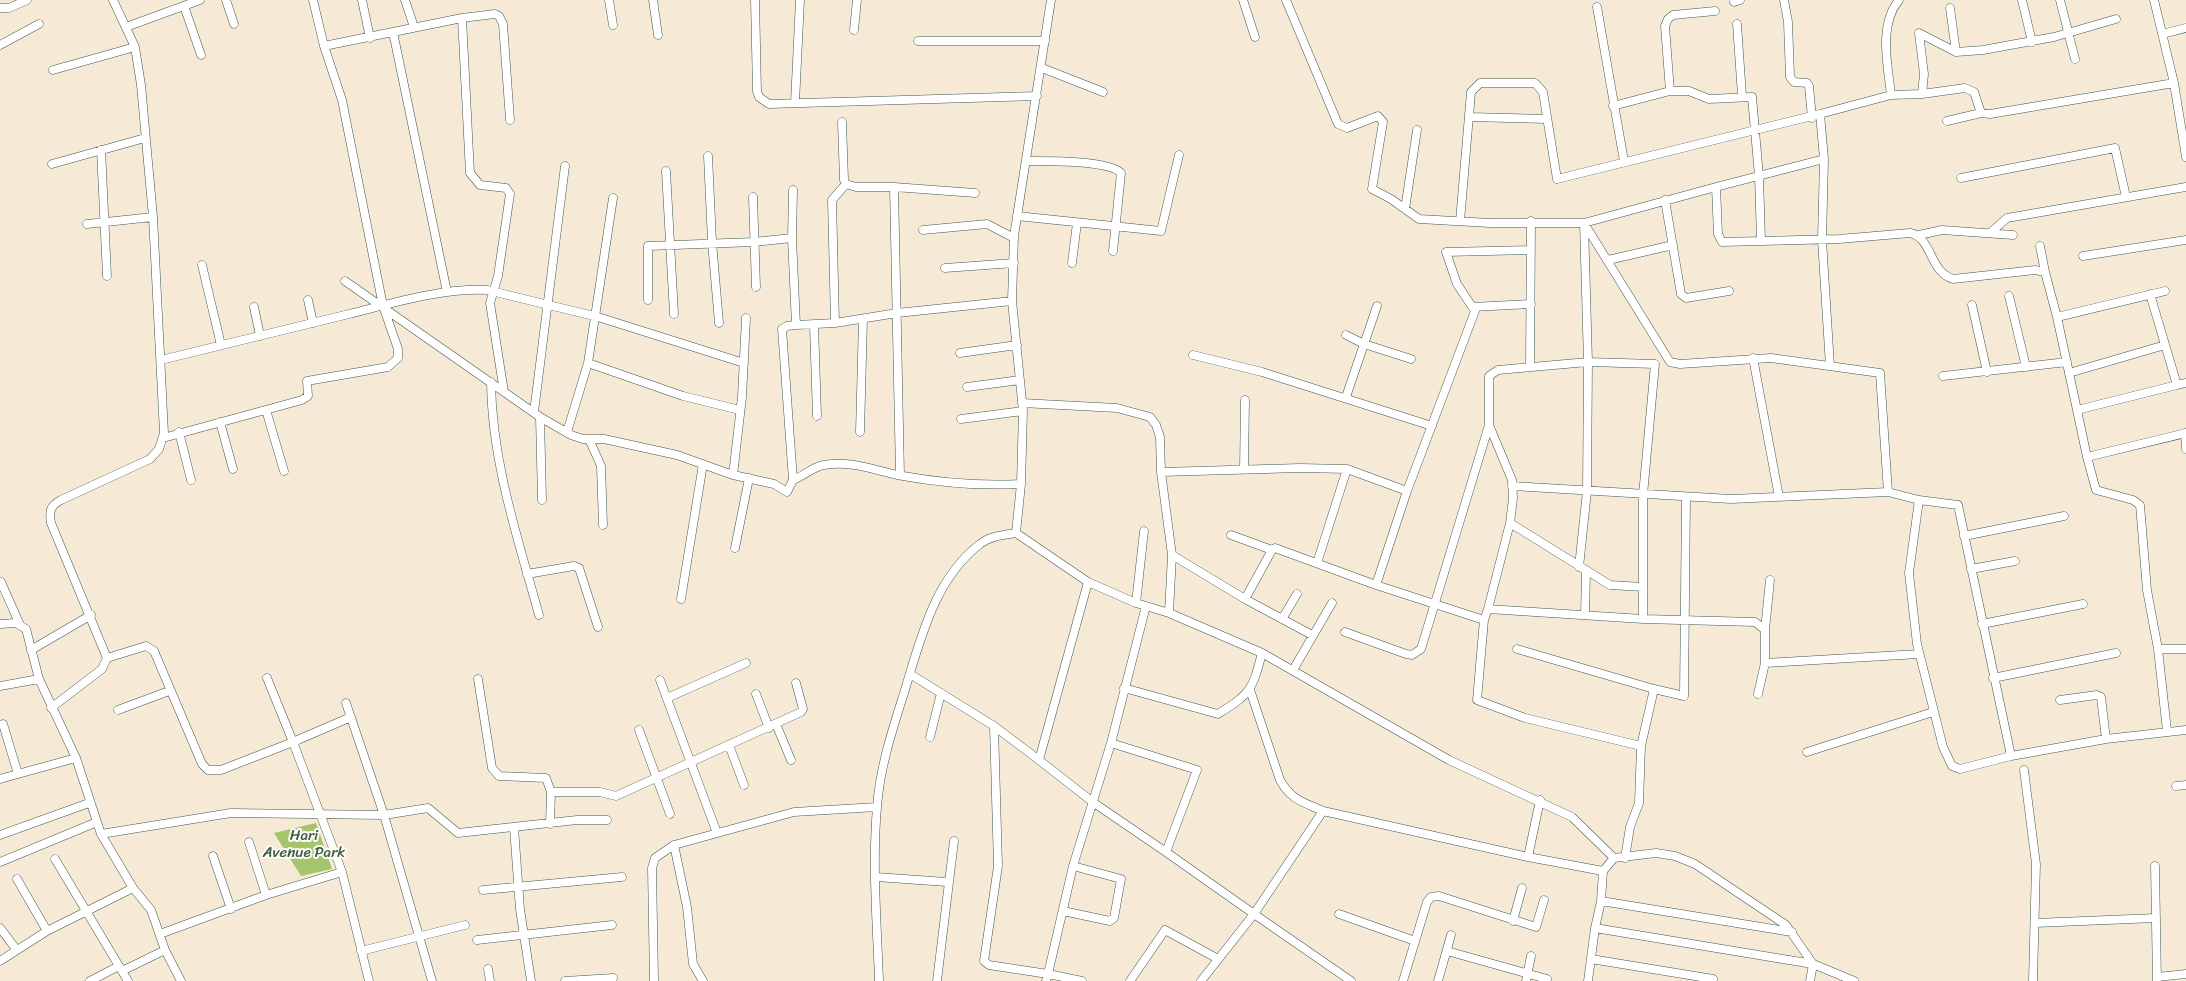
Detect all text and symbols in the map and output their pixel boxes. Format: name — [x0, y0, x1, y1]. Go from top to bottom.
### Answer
park label: Hari Avenue Park — [263, 827, 345, 862]

